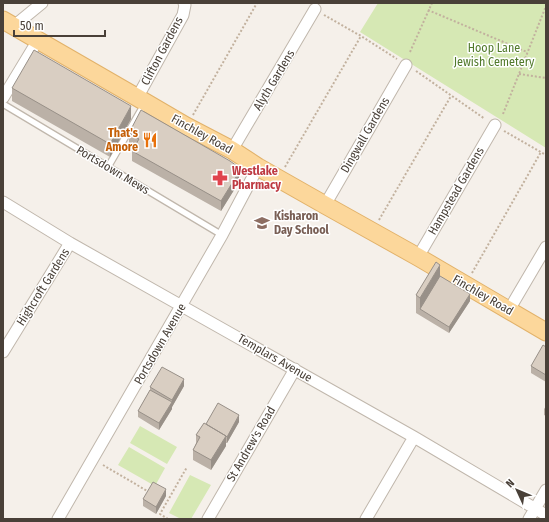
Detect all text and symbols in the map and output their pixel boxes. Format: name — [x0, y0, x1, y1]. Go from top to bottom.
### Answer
scale bar — [14, 12, 105, 38]
street label: Clifton Gardens — [138, 14, 186, 88]
text: 50 m — [20, 19, 44, 33]
park label: Hoop Lane Jewish Cemetery — [454, 41, 535, 69]
street label: Alyth Gardens — [250, 47, 298, 113]
street label: Dingwall Gardens — [338, 95, 392, 175]
street label: Finchley Road — [169, 111, 235, 157]
place label: That's Amore — [105, 126, 139, 154]
restaurant icon: That's Amore — [141, 131, 159, 149]
street label: Portsdown Mews — [74, 143, 152, 197]
street label: Hampstead Gardens — [425, 145, 487, 237]
place label: Westlake Pharmacy — [232, 164, 281, 192]
pharmacy icon: Westlake Pharmacy — [211, 169, 229, 187]
place label: Kisharon Day School — [274, 209, 330, 237]
school or university icon: Kisharon Day School — [253, 214, 271, 232]
street label: Highcroft Gardens — [14, 246, 72, 328]
street label: Finchley Road — [450, 272, 516, 318]
street label: Portsdown Avenue — [131, 301, 189, 387]
street label: Templars Avenue — [235, 331, 315, 385]
street label: St Andrew's Road — [224, 404, 278, 484]
north arrow — [497, 470, 537, 510]
text: N — [503, 477, 517, 490]

